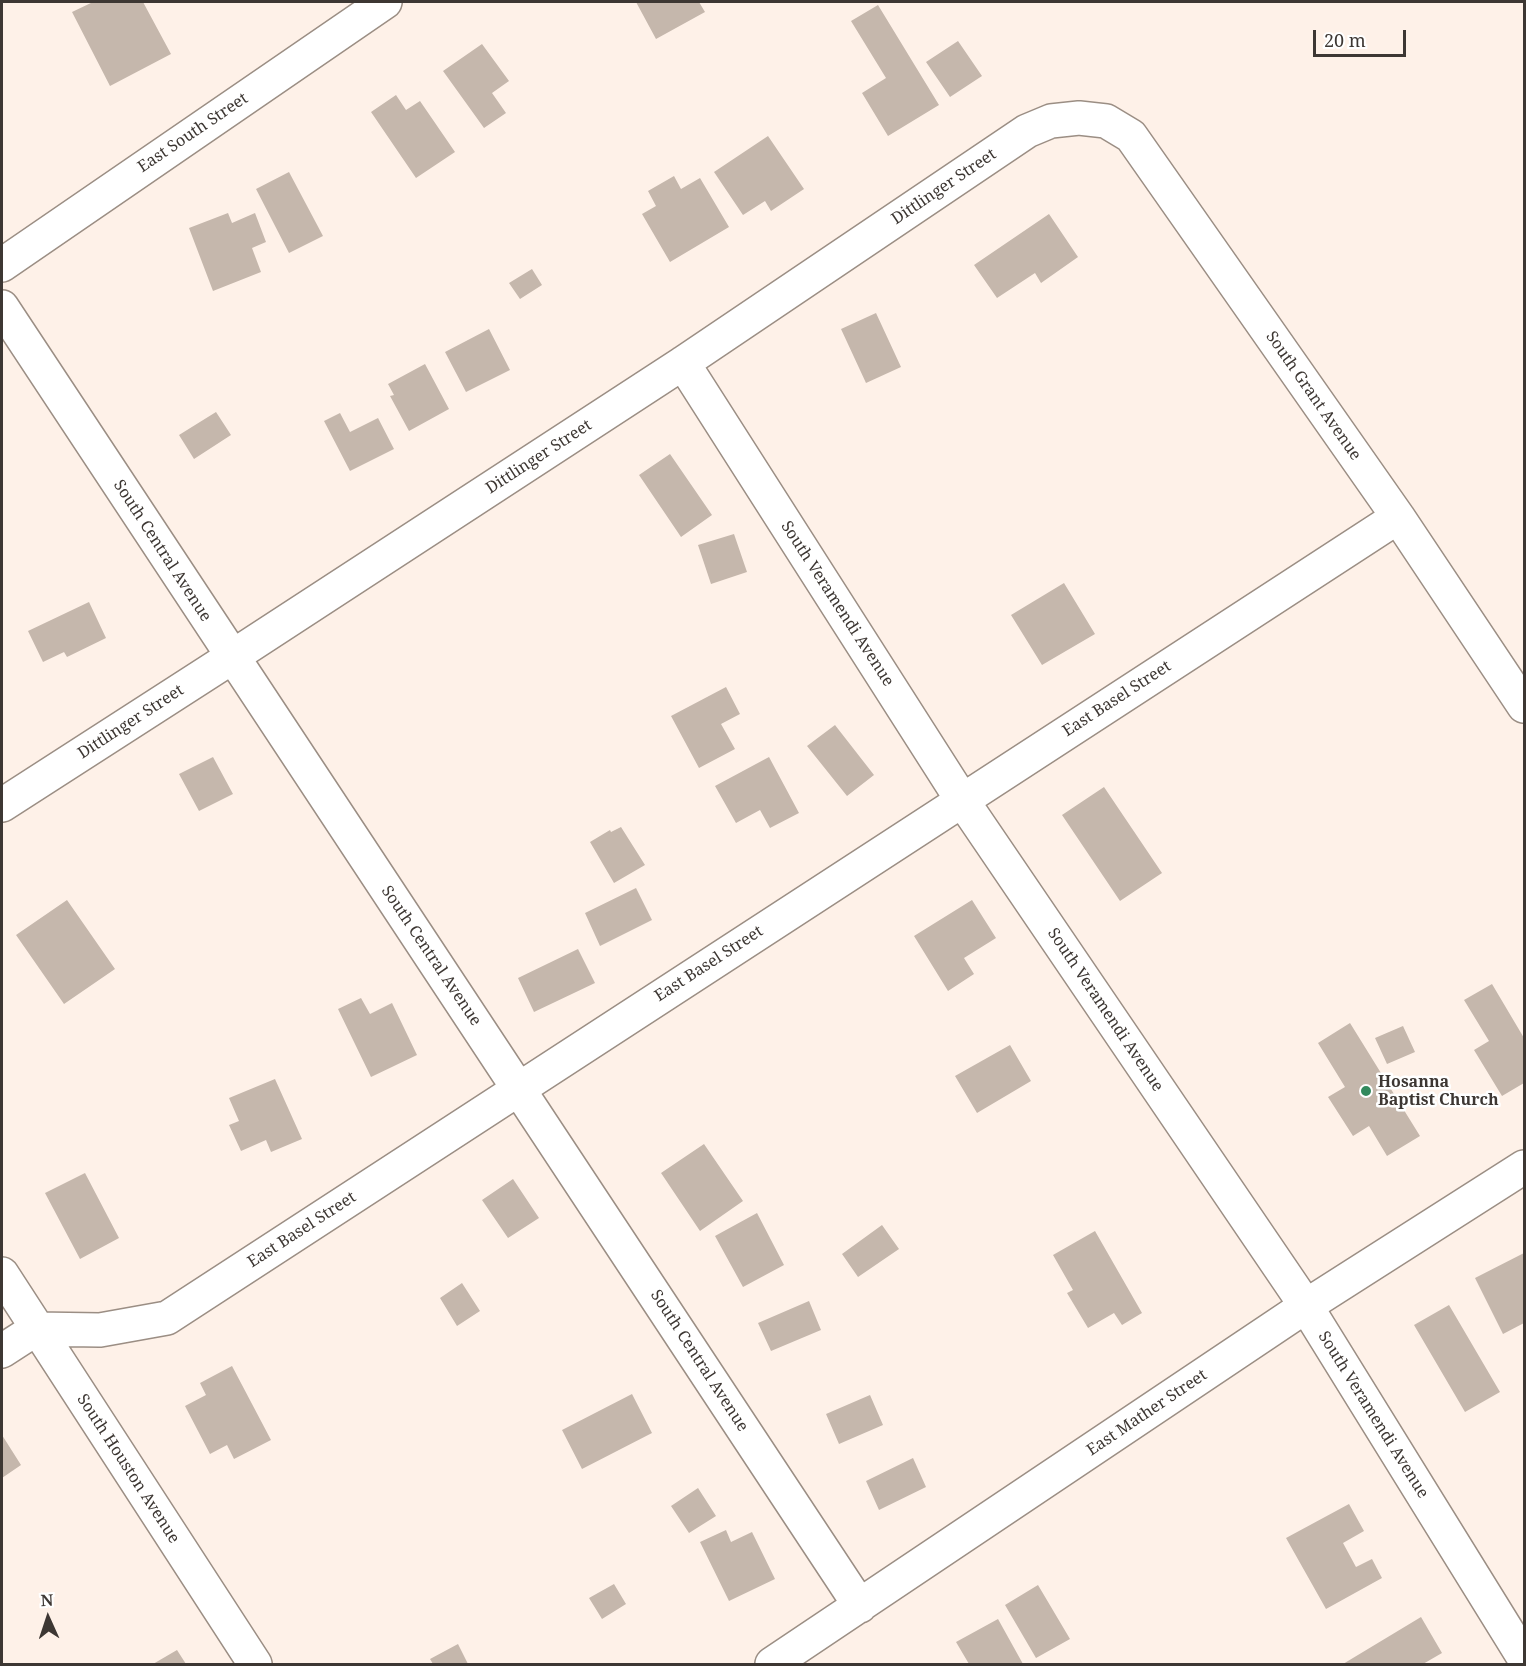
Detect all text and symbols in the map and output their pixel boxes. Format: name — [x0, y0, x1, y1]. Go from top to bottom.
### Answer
scale bar — [1316, 18, 1409, 56]
text: 20 m — [1324, 28, 1366, 52]
street label: East South Street — [134, 89, 252, 177]
street label: Dittlinger Street — [888, 145, 1000, 229]
street label: South Grant Avenue — [1261, 328, 1365, 464]
street label: Dittlinger Street — [483, 416, 595, 498]
street label: South Central Avenue — [109, 477, 215, 625]
street label: South Veramendi Avenue — [776, 518, 898, 690]
street label: East Basel Street — [1059, 657, 1175, 741]
street label: Dittlinger Street — [75, 681, 187, 763]
street label: South Central Avenue — [377, 882, 485, 1030]
street label: East Basel Street — [651, 922, 767, 1006]
street label: South Veramendi Avenue — [1043, 925, 1167, 1095]
place label: Hosanna Baptist Church — [1378, 1072, 1499, 1110]
marker: Hosanna Baptist Church — [1359, 1084, 1373, 1098]
street label: East Basel Street — [244, 1188, 360, 1272]
street label: South Central Avenue — [646, 1287, 752, 1435]
street label: South Veramendi Avenue — [1314, 1328, 1432, 1502]
street label: East Mather Street — [1083, 1366, 1211, 1460]
street label: South Houston Avenue — [73, 1391, 183, 1547]
north arrow — [18, 1588, 78, 1648]
text: N — [40, 1589, 54, 1611]

